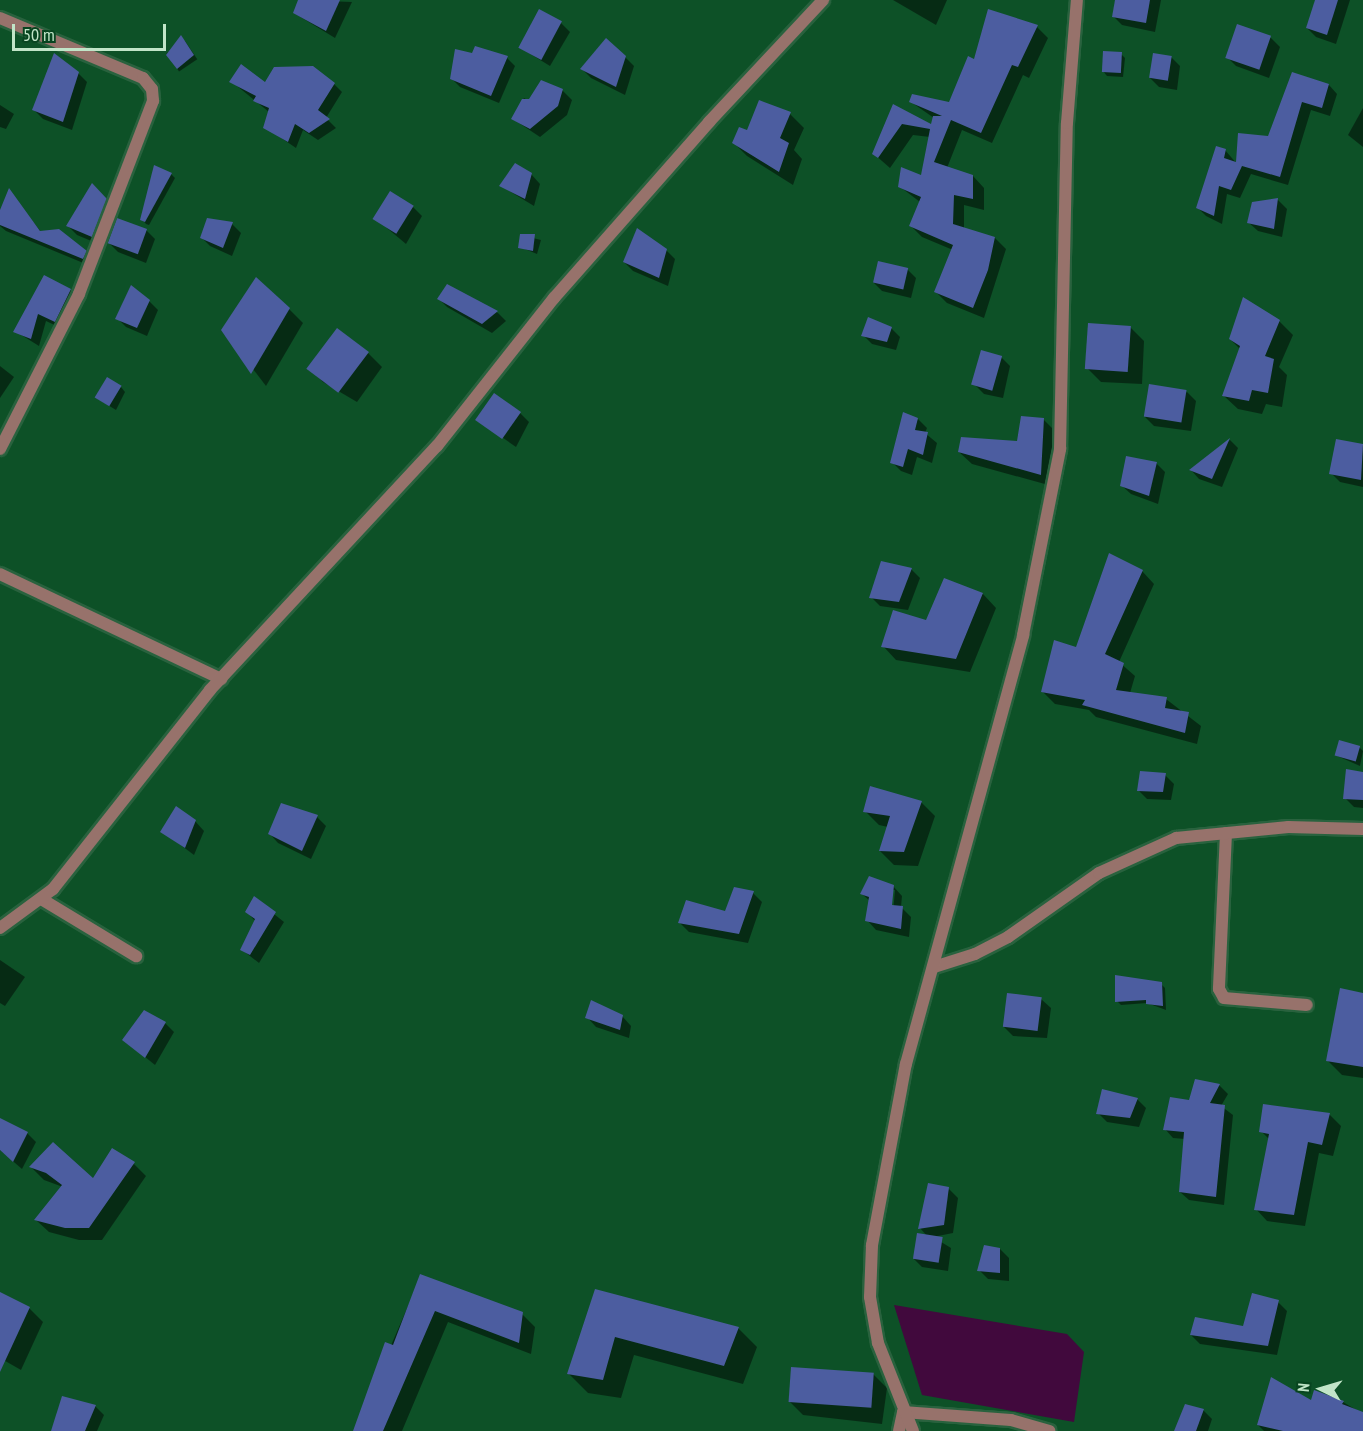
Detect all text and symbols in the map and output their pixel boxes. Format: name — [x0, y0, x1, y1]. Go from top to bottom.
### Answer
scale bar — [15, 12, 170, 50]
text: 50 m — [23, 23, 55, 46]
north arrow — [1291, 1359, 1351, 1419]
text: N — [1293, 1382, 1313, 1393]

